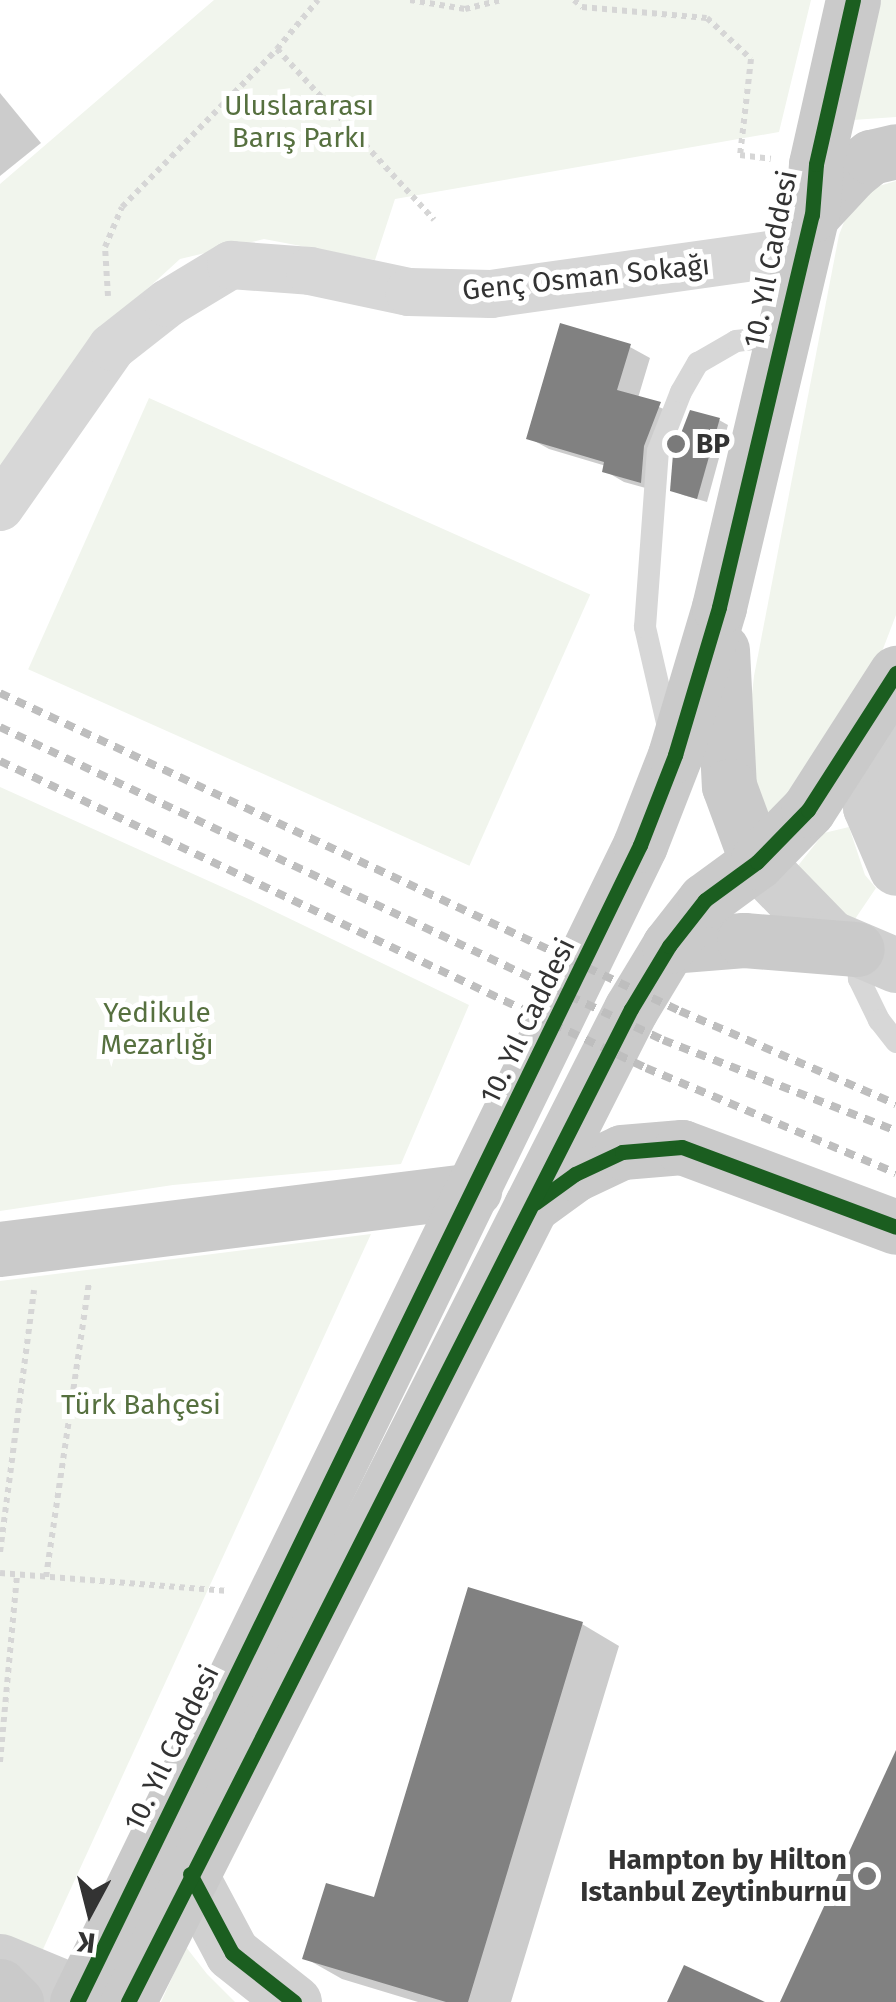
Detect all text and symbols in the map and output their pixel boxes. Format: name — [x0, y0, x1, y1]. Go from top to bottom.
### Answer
park label: Uluslararası Barış Parkı — [224, 89, 374, 155]
street label: 10. Yıl Caddesi — [737, 168, 805, 350]
street label: Genç Osman Sokağı — [461, 248, 711, 308]
place label: BP — [696, 427, 730, 461]
marker: BP — [665, 433, 687, 455]
street label: 10. Yıl Caddesi — [473, 933, 583, 1109]
park label: Yedikule Mezarlığı — [100, 996, 214, 1062]
park label: Türk Bahçesi — [61, 1388, 221, 1422]
street label: 10. Yıl Caddesi — [117, 1660, 227, 1836]
place label: Hampton by Hilton Istanbul Zeytinburnu — [580, 1843, 847, 1909]
north arrow — [40, 1862, 140, 1962]
marker: Hampton by Hilton Istanbul Zeytinburnu — [856, 1865, 878, 1887]
text: K — [75, 1925, 97, 1960]

